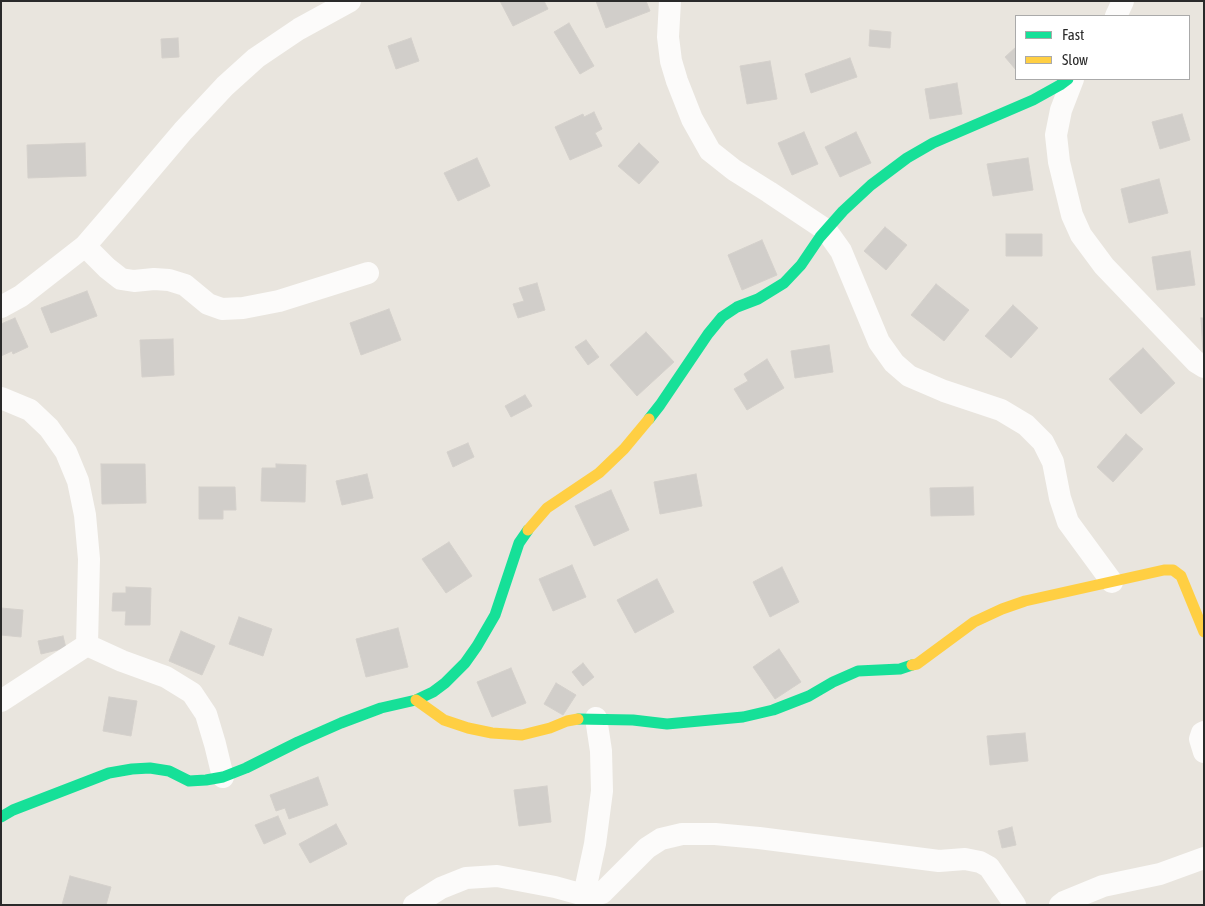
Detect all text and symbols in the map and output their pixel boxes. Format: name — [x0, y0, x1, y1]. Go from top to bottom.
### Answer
legend — [1015, 15, 1190, 80]
text: Fast — [1062, 26, 1084, 43]
text: Slow — [1062, 51, 1088, 68]

